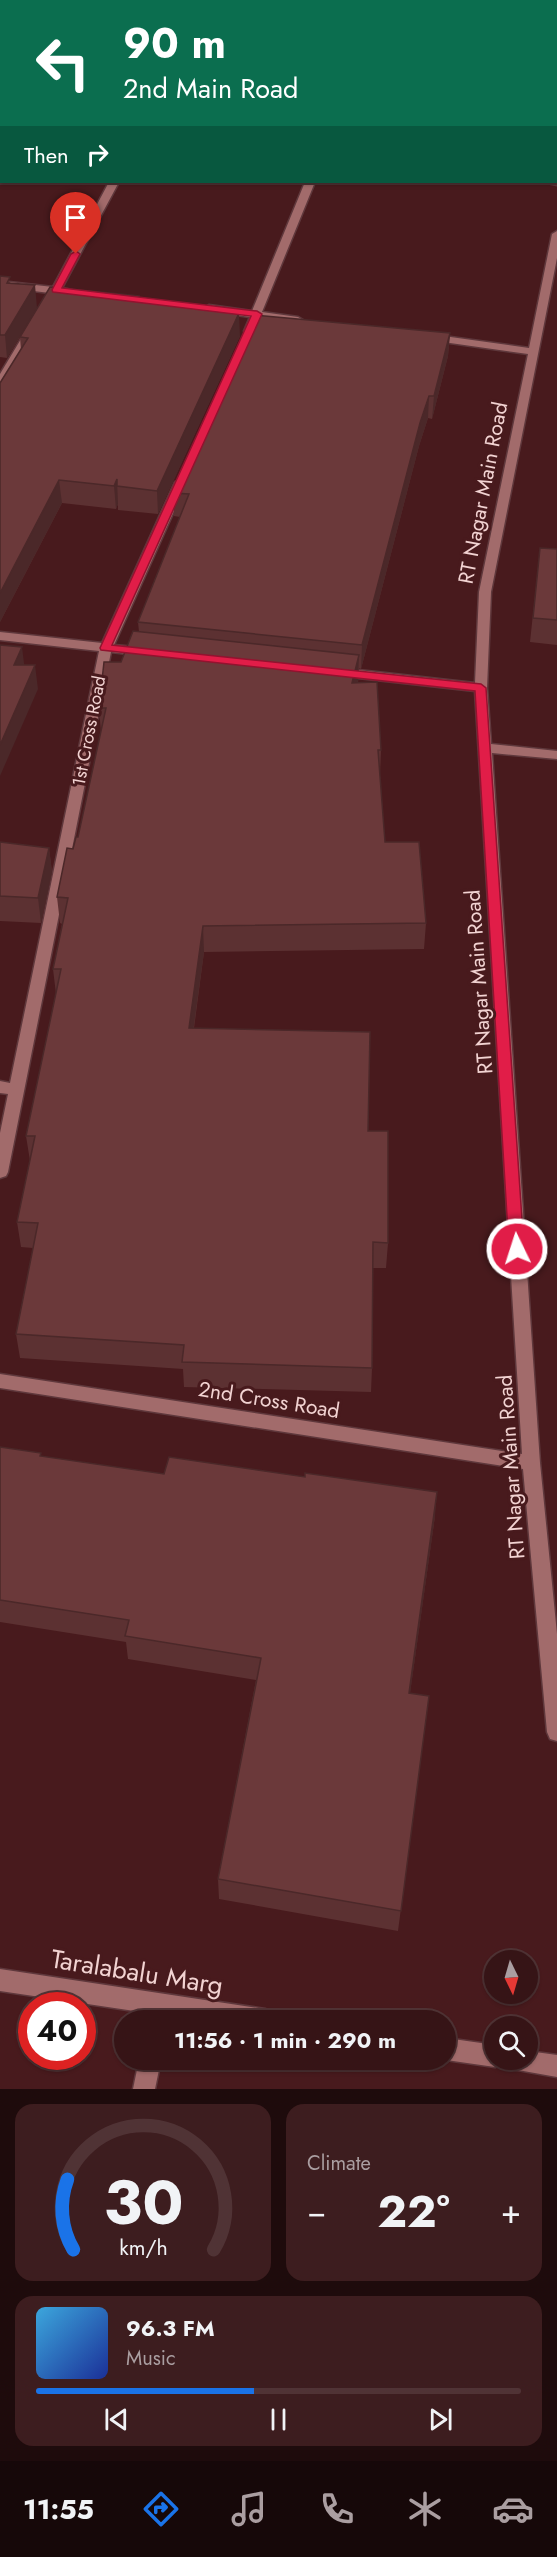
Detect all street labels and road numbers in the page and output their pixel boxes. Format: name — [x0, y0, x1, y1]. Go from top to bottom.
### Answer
street label: RT Nagar Main Road — [451, 399, 515, 587]
street label: 1st Cross Road — [66, 674, 112, 788]
street label: RT Nagar Main Road — [458, 889, 500, 1075]
street label: 2nd Cross Road — [196, 1374, 342, 1426]
street label: RT Nagar Main Road — [490, 1374, 532, 1560]
street label: Taralabalu Marg — [48, 1940, 226, 2004]

